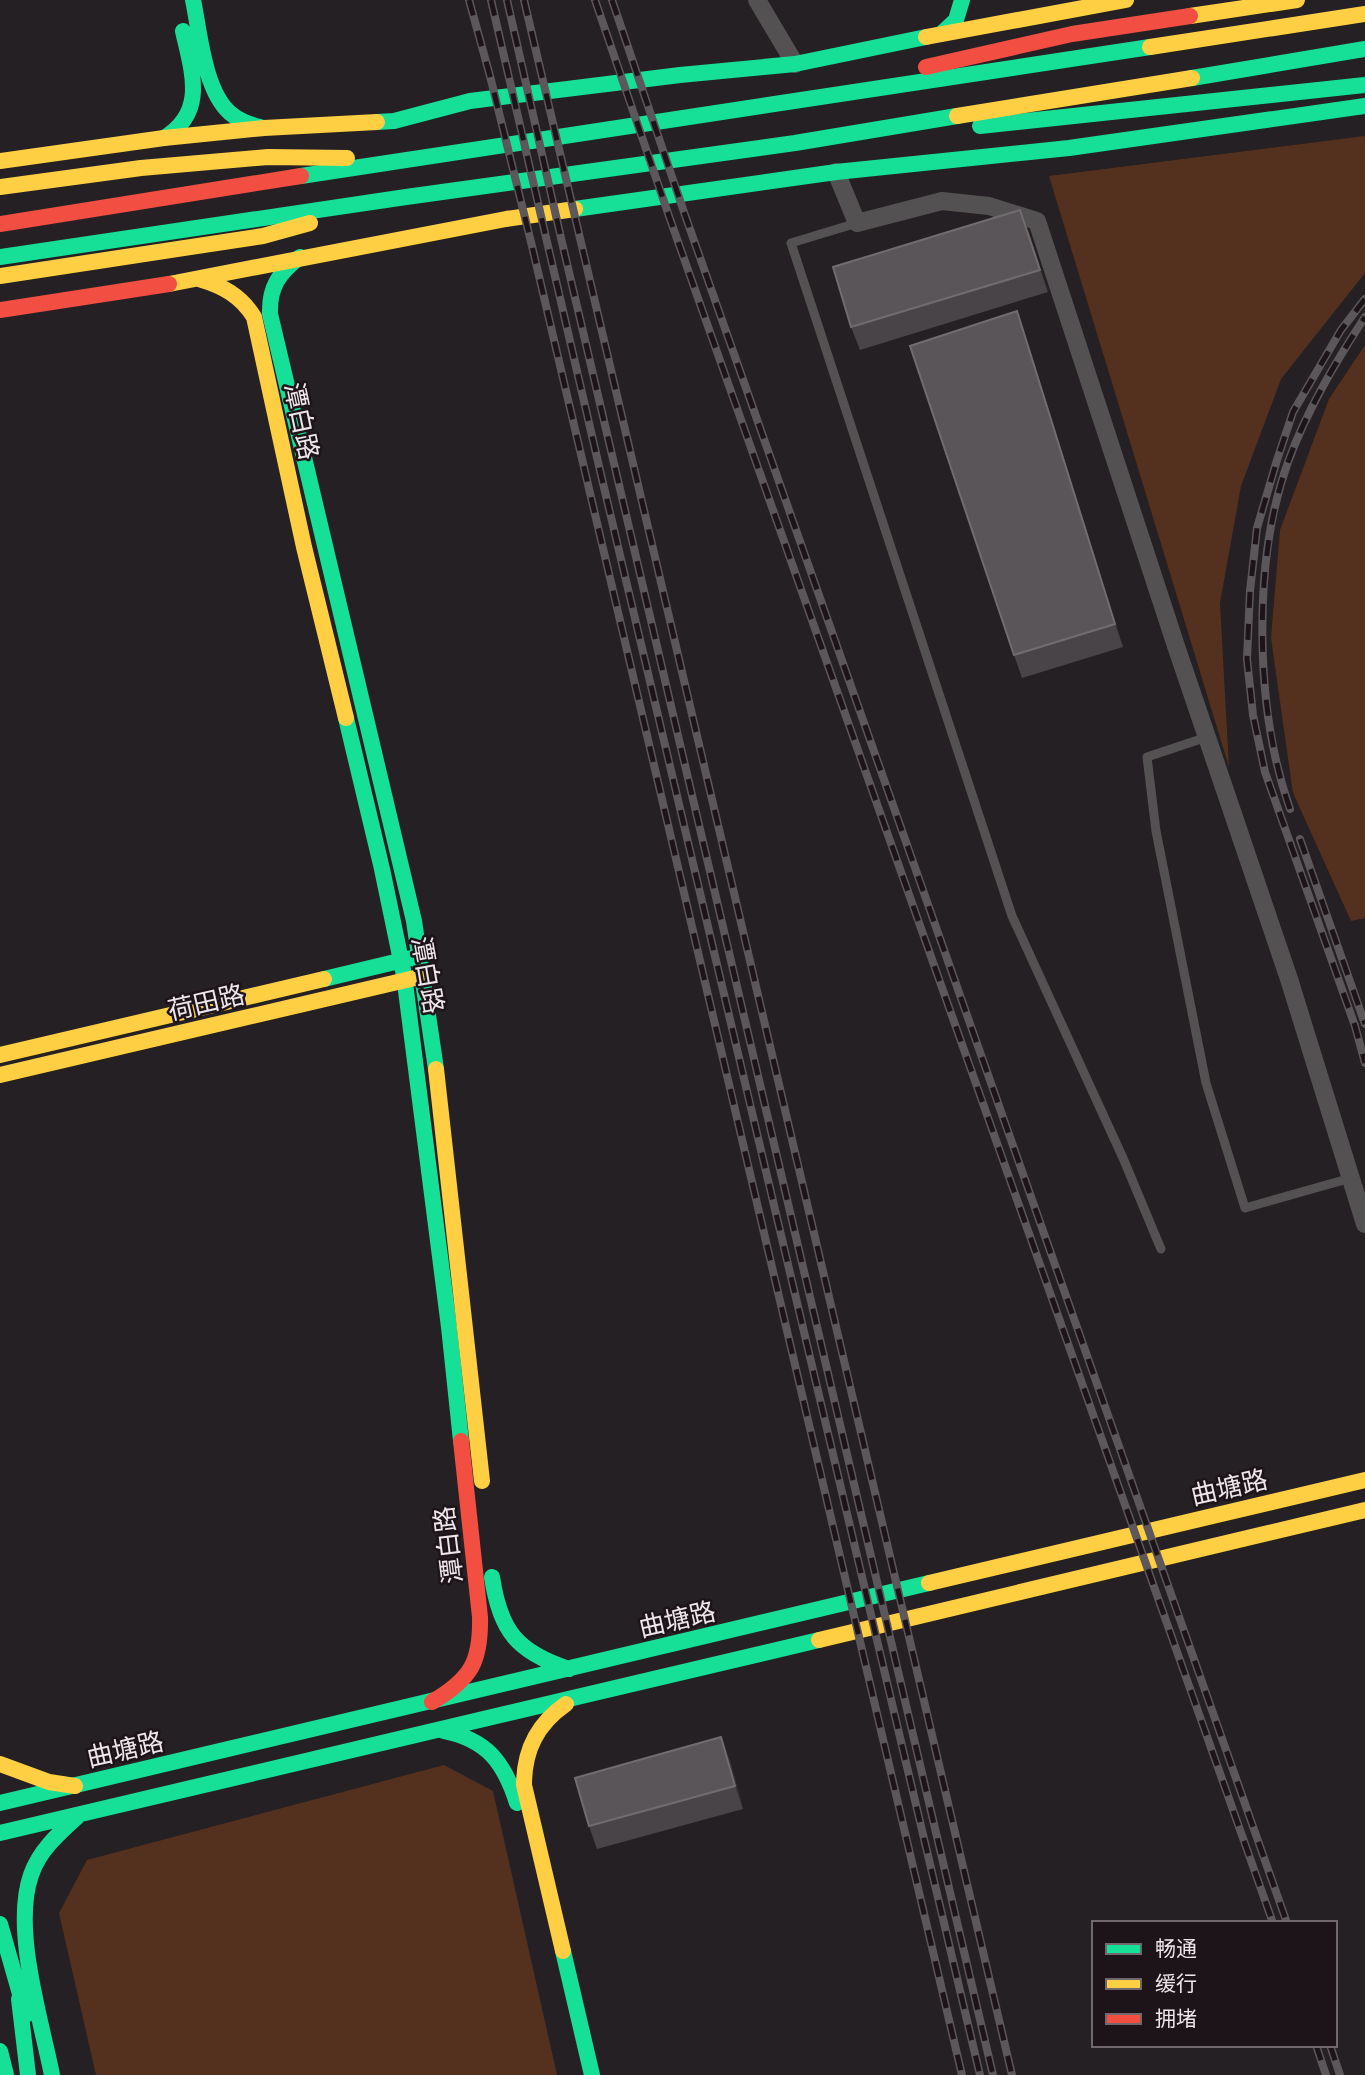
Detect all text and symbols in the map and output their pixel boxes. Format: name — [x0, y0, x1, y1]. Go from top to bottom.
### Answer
street label: 潭白路 — [278, 379, 326, 463]
street label: 潭白路 — [405, 934, 451, 1016]
street label: 荷田路 — [164, 977, 248, 1027]
street label: 曲塘路 — [1187, 1462, 1271, 1512]
street label: 潭白路 — [427, 1504, 469, 1586]
street label: 曲塘路 — [635, 1594, 719, 1644]
street label: 曲塘路 — [83, 1724, 167, 1774]
legend — [1092, 1921, 1337, 2047]
text: 畅通 — [1155, 1935, 1197, 1962]
text: 缓行 — [1155, 1970, 1197, 1997]
text: 拥堵 — [1155, 2005, 1197, 2032]

